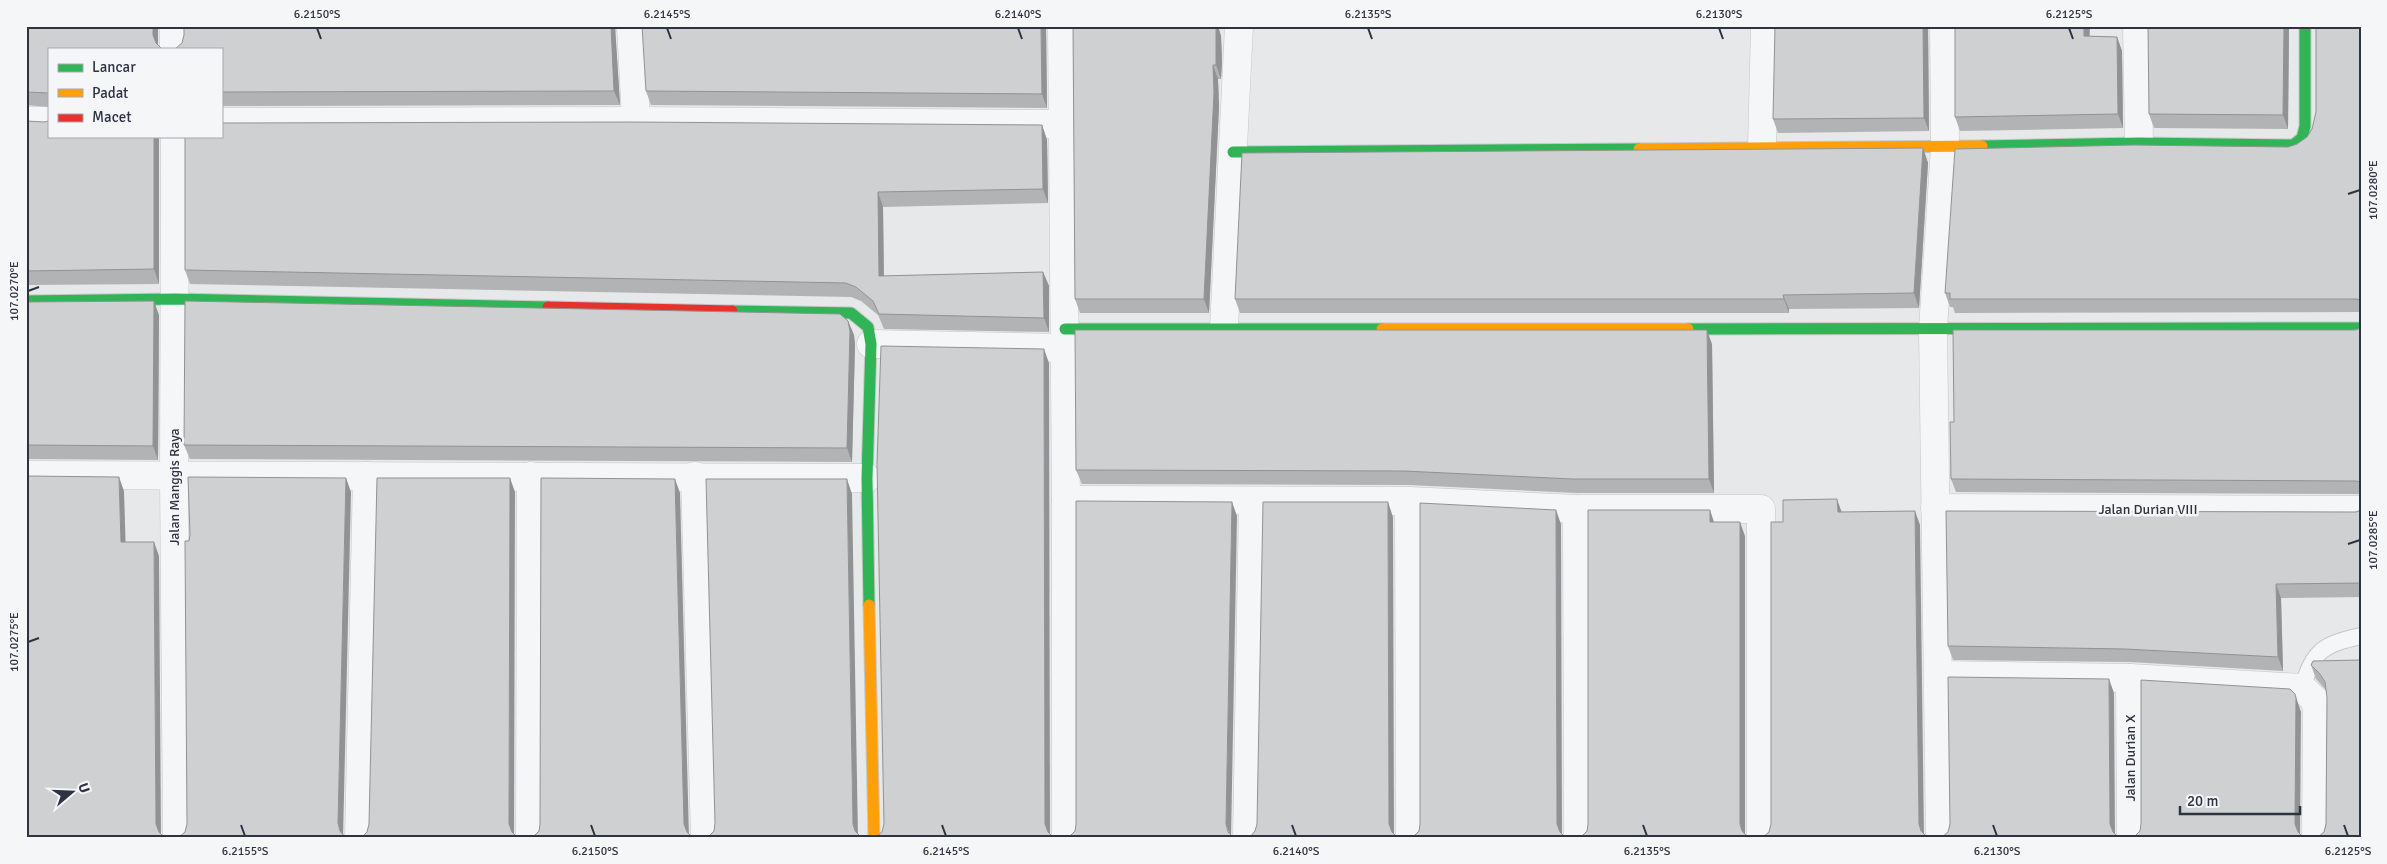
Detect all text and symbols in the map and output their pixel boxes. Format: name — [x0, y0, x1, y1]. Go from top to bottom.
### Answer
text: 6.2150°S — [294, 7, 341, 22]
text: 6.2145°S — [644, 7, 691, 22]
text: 6.2140°S — [995, 7, 1042, 22]
text: 6.2135°S — [1345, 7, 1392, 22]
text: 6.2130°S — [1696, 7, 1743, 22]
text: 6.2125°S — [2046, 7, 2093, 22]
legend — [48, 48, 222, 138]
text: Lancar — [92, 58, 136, 76]
text: Padat — [92, 84, 128, 102]
text: Macet — [92, 108, 131, 126]
text: 107.0280°E — [2366, 160, 2381, 220]
text: 107.0270°E — [7, 261, 22, 321]
street label: Jalan Manggis Raya — [166, 428, 183, 546]
street label: Jalan Durian VIII — [2098, 501, 2198, 518]
text: 107.0285°E — [2366, 510, 2381, 570]
text: 107.0275°E — [7, 612, 22, 672]
street label: Jalan Durian X — [2122, 715, 2139, 801]
north arrow — [48, 766, 98, 816]
text: U — [74, 781, 93, 795]
scale bar — [2180, 784, 2300, 816]
text: 20 m — [2187, 792, 2218, 810]
text: 6.2155°S — [222, 844, 269, 859]
text: 6.2150°S — [572, 844, 619, 859]
text: 6.2145°S — [923, 844, 970, 859]
text: 6.2140°S — [1273, 844, 1320, 859]
text: 6.2135°S — [1624, 844, 1671, 859]
text: 6.2130°S — [1974, 844, 2021, 859]
text: 6.2125°S — [2325, 844, 2372, 859]

